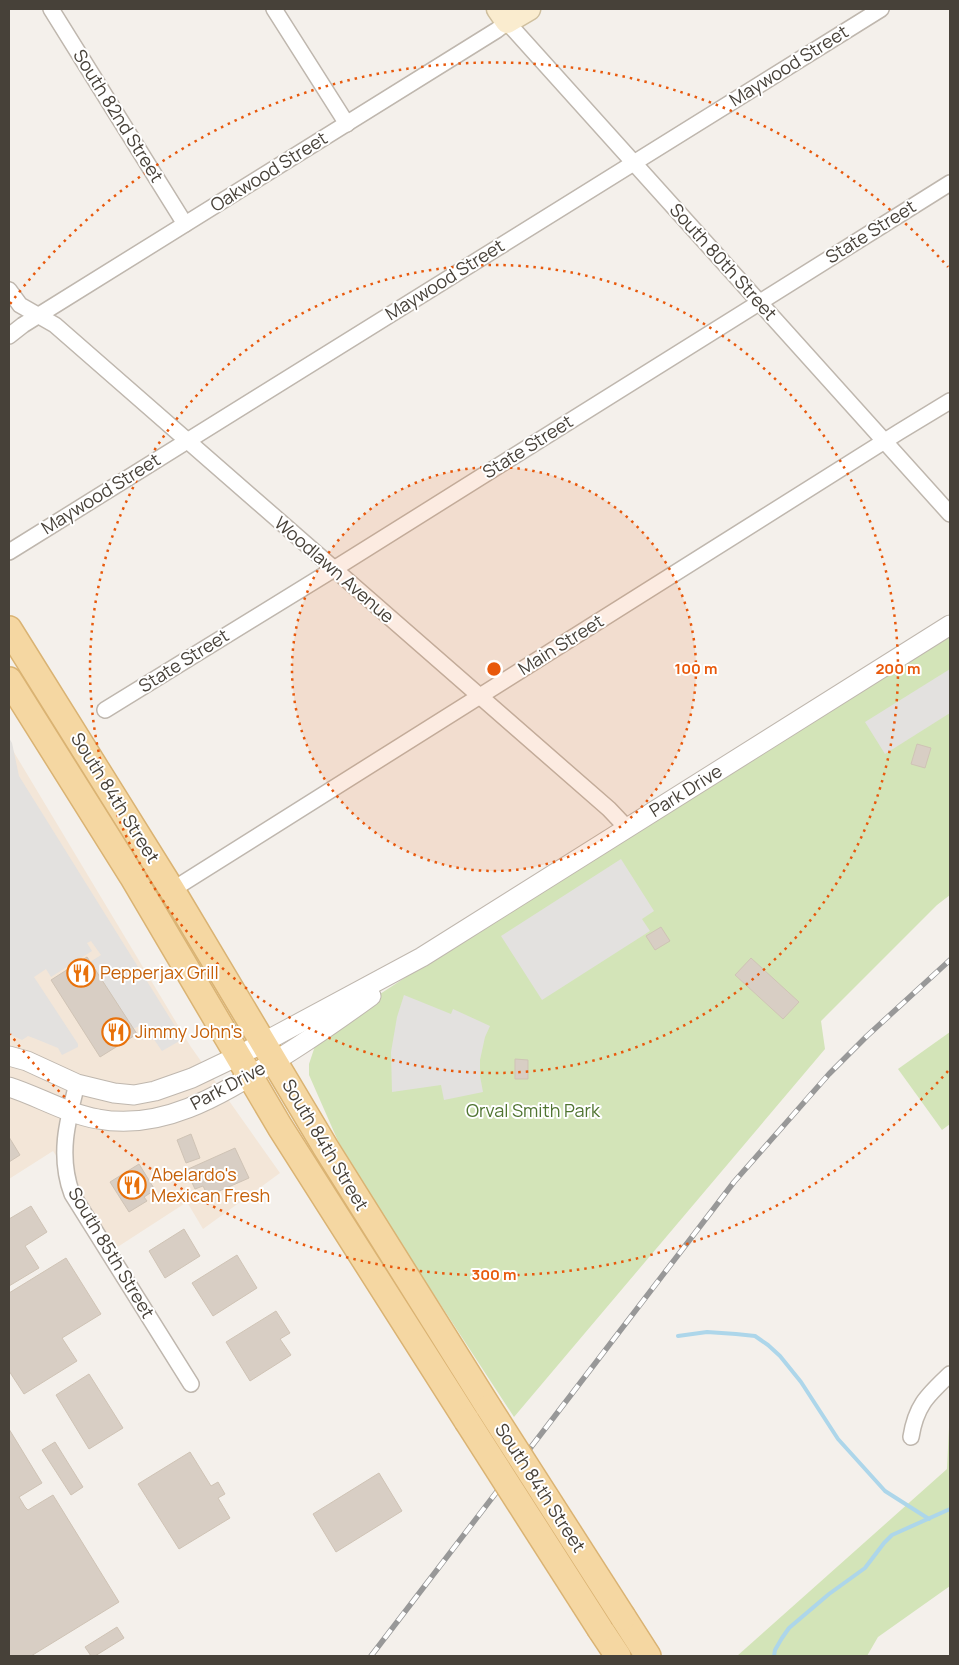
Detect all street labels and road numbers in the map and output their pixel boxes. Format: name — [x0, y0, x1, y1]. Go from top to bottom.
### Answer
street label: Maywood Street — [724, 19, 852, 111]
street label: South 82nd Street — [68, 44, 169, 186]
street label: Oakwood Street — [205, 126, 332, 217]
street label: State Street — [821, 194, 920, 268]
street label: South 80th Street — [665, 198, 783, 325]
street label: Maywood Street — [380, 233, 508, 325]
street label: State Street — [478, 409, 577, 483]
street label: Maywood Street — [36, 447, 164, 539]
street label: Woodlawn Avenue — [270, 511, 400, 628]
street label: Main Street — [513, 608, 608, 680]
street label: State Street — [134, 623, 233, 697]
street label: South 84th Street — [66, 728, 166, 867]
street label: Park Drive — [645, 758, 726, 822]
street label: Park Drive — [186, 1055, 269, 1115]
street label: South 84th Street — [277, 1074, 375, 1215]
street label: South 85th Street — [63, 1182, 161, 1323]
street label: South 84th Street — [490, 1418, 592, 1557]

